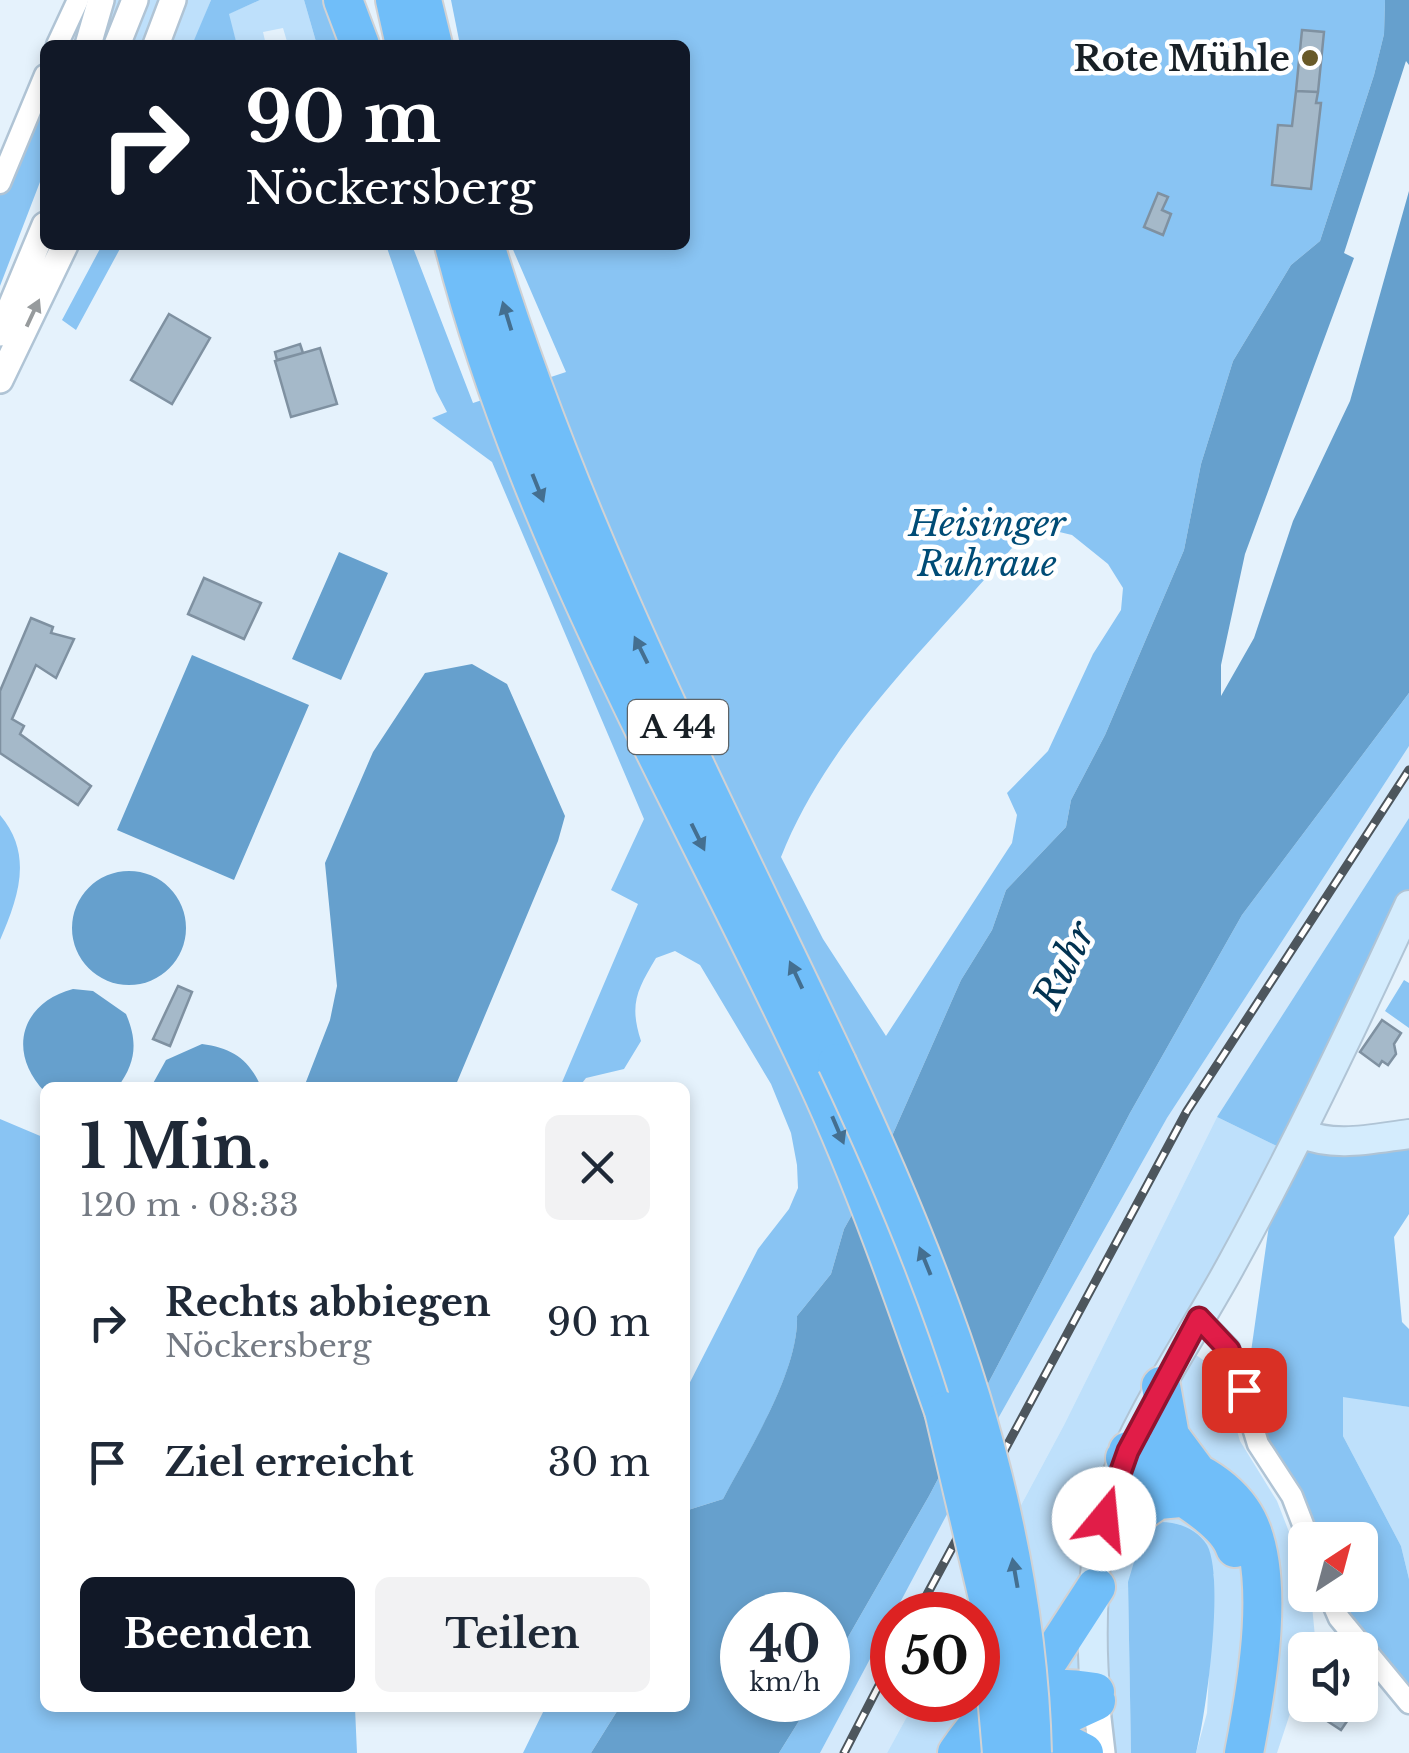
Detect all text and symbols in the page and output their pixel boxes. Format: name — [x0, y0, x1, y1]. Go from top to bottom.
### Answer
place label: Rote Mühle — [1073, 37, 1290, 80]
marker: Rote Mühle — [1299, 47, 1321, 69]
text: 90 m — [245, 74, 441, 161]
icon: right — [80, 80, 210, 210]
text: Nöckersberg — [245, 160, 535, 216]
one-way arrow — [25, 298, 42, 327]
one-way arrow — [499, 300, 514, 331]
one-way arrow — [530, 473, 546, 503]
park label: Heisinger Ruhraue — [907, 502, 1067, 585]
one-way arrow — [632, 635, 649, 664]
road number: A 44 — [628, 700, 728, 754]
one-way arrow — [689, 823, 706, 852]
water label: Ruhr — [1023, 913, 1106, 1017]
one-way arrow — [787, 960, 804, 989]
text: 1 Min. — [80, 1110, 272, 1184]
button: close — [545, 1115, 650, 1220]
one-way arrow — [830, 1115, 846, 1145]
text: 120 m · 08:33 — [80, 1185, 299, 1225]
one-way arrow — [916, 1246, 932, 1276]
text: Rechts abbiegen — [165, 1279, 491, 1326]
icon: right — [80, 1295, 135, 1350]
text: 90 m — [547, 1299, 650, 1346]
text: Nöckersberg — [165, 1326, 371, 1366]
pin — [1202, 1348, 1287, 1433]
icon: arrive — [1217, 1363, 1272, 1418]
icon: arrive — [80, 1435, 135, 1490]
text: Ziel erreicht — [165, 1439, 414, 1486]
text: 30 m — [548, 1439, 650, 1486]
position arrow — [1052, 1467, 1156, 1571]
north arrow — [1288, 1522, 1378, 1612]
map controls — [1288, 1522, 1378, 1722]
one-way arrow — [1007, 1557, 1022, 1588]
button: Beenden — [80, 1577, 355, 1692]
button: Teilen — [375, 1577, 650, 1692]
speed limit sign: 50 — [870, 1592, 1000, 1722]
text: 40 — [750, 1613, 820, 1676]
button: sound — [1288, 1632, 1378, 1722]
text: km/h — [750, 1667, 820, 1698]

